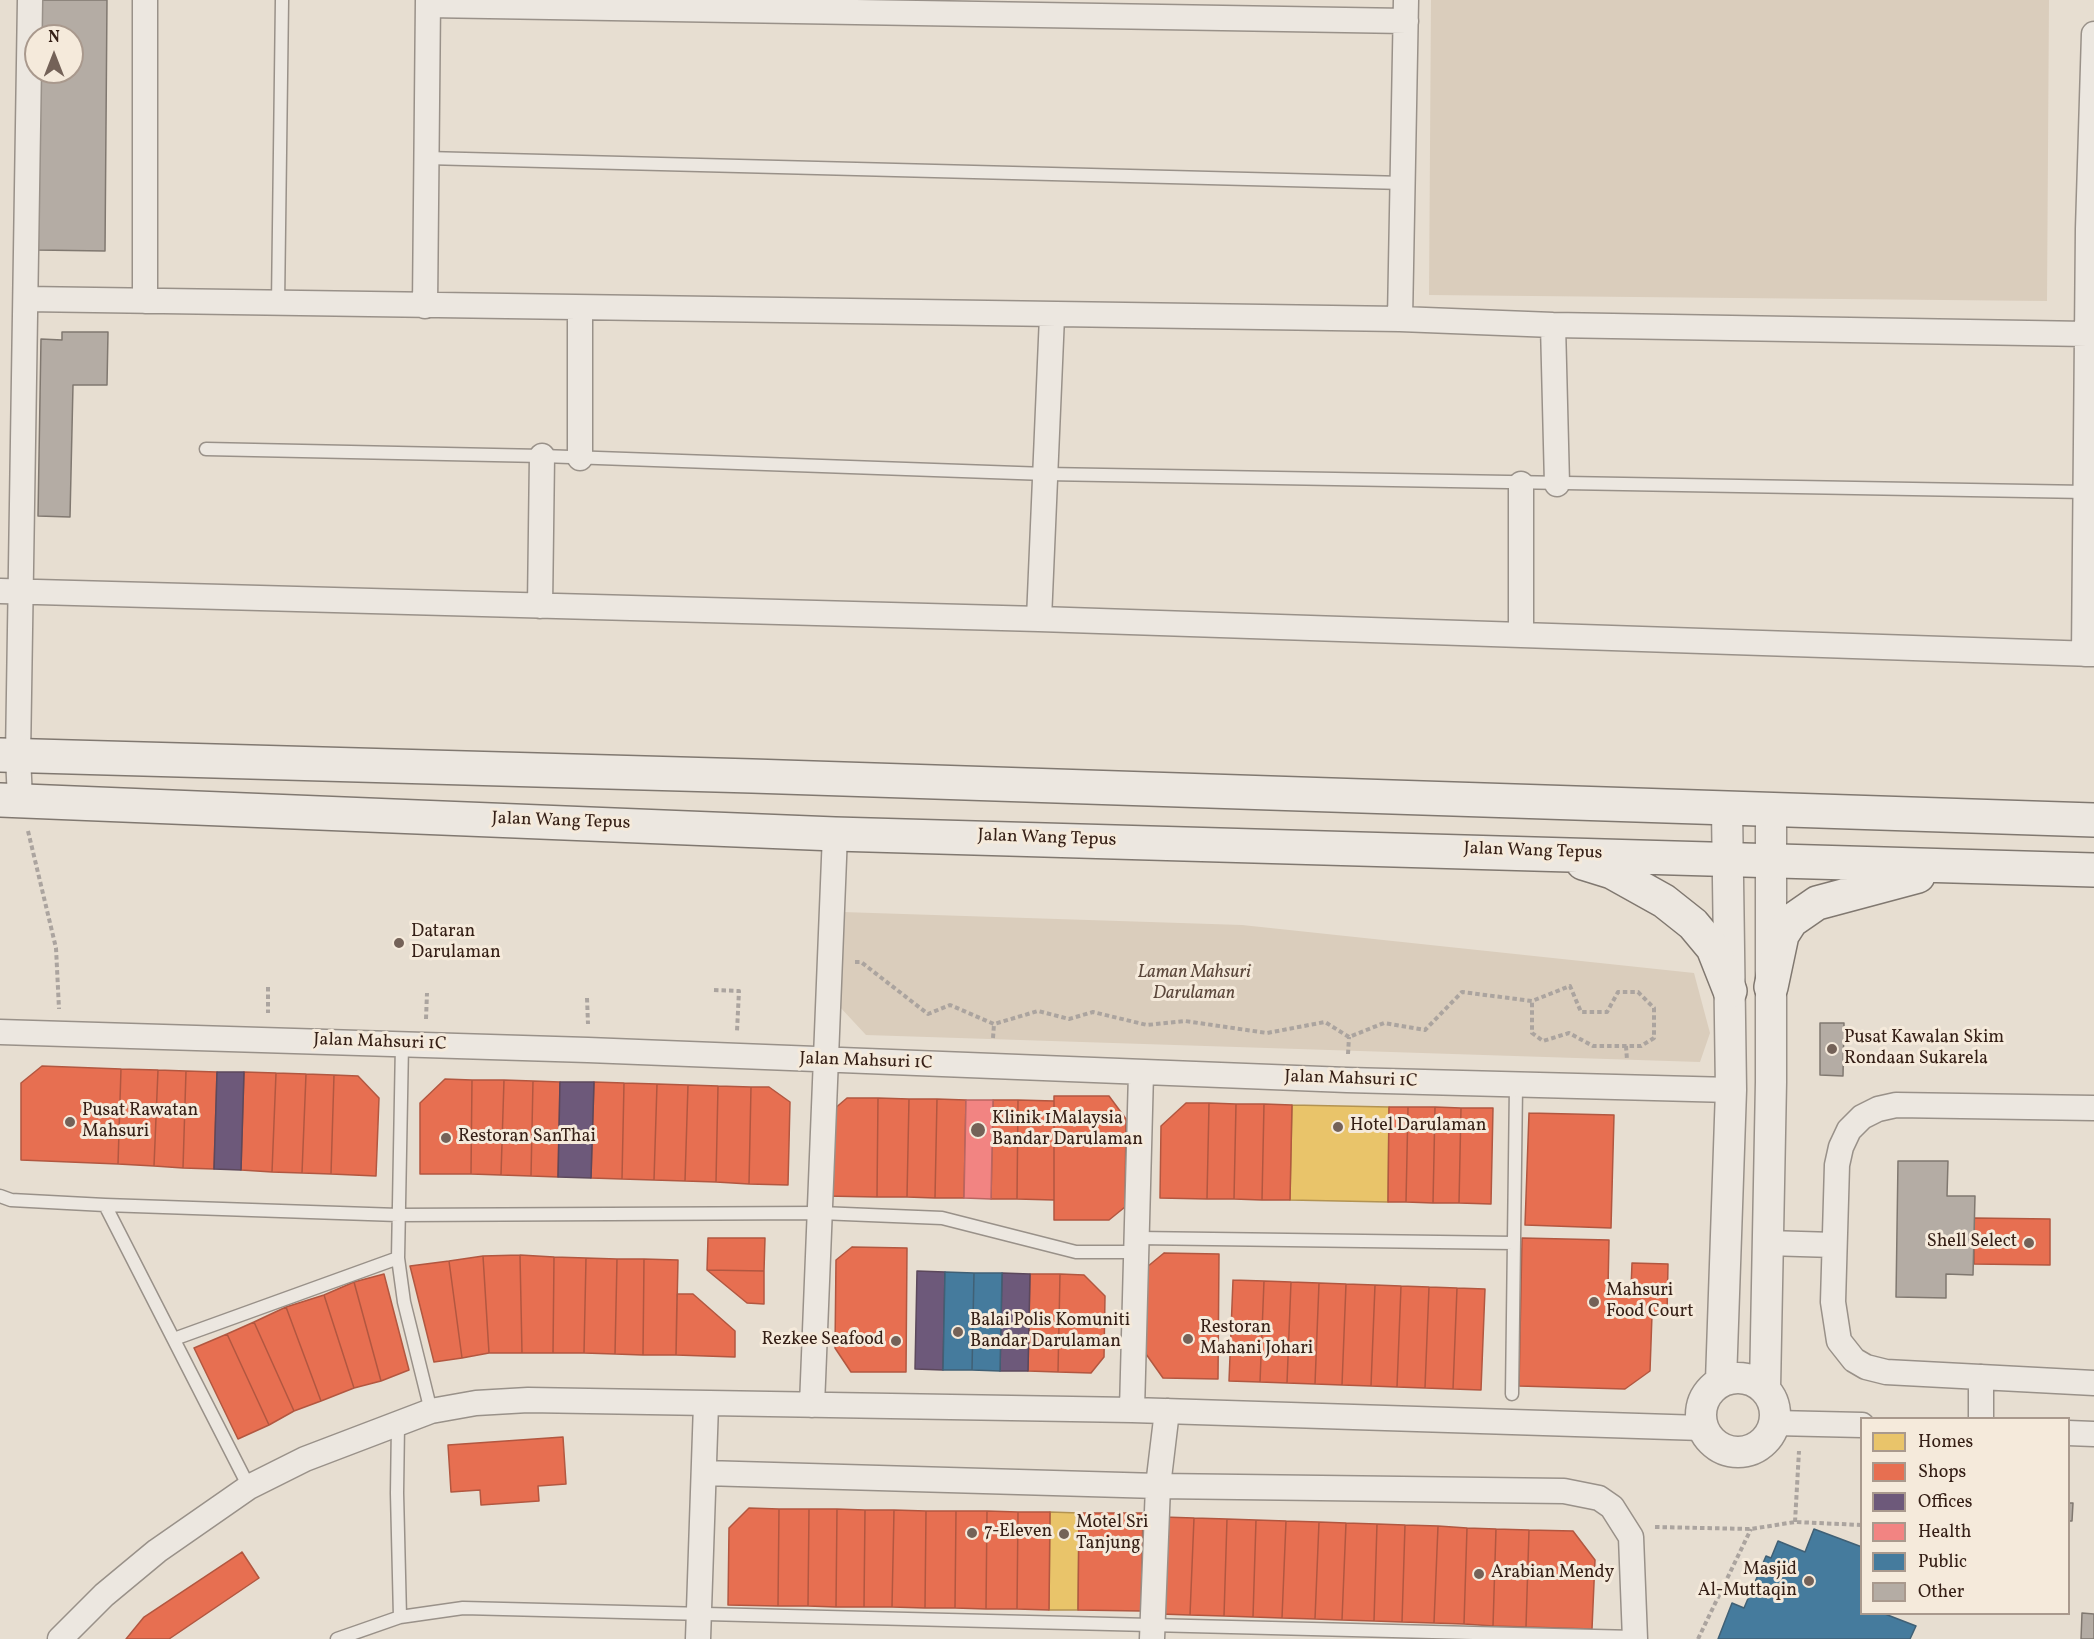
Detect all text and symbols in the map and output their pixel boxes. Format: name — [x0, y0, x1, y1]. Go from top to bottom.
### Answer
north arrow — [24, 24, 84, 84]
text: N — [48, 27, 60, 49]
street label: Jalan Wang Tepus — [491, 809, 631, 835]
street label: Jalan Wang Tepus — [977, 826, 1117, 852]
street label: Jalan Wang Tepus — [1463, 839, 1603, 865]
place label: Dataran Darulaman — [411, 922, 501, 964]
marker: Dataran Darulaman — [392, 936, 406, 950]
park label: Laman Mahsuri Darulaman — [1137, 963, 1251, 1006]
place label: Pusat Kawalan Skim Rondaan Sukarela — [1844, 1028, 2004, 1070]
street label: Jalan Mahsuri 1C — [313, 1030, 447, 1056]
marker: Pusat Kawalan Skim Rondaan Sukarela — [1825, 1042, 1839, 1056]
street label: Jalan Mahsuri 1C — [799, 1049, 933, 1075]
street label: Jalan Mahsuri 1C — [1284, 1067, 1418, 1093]
place label: Pusat Rawatan Mahsuri — [82, 1101, 198, 1144]
place label: Klinik 1Malaysia Bandar Darulaman — [992, 1109, 1143, 1152]
marker: Pusat Rawatan Mahsuri — [63, 1115, 77, 1129]
place label: Hotel Darulaman — [1350, 1116, 1487, 1138]
marker: Hotel Darulaman — [1331, 1120, 1345, 1134]
marker: Klinik 1Malaysia Bandar Darulaman — [969, 1121, 987, 1139]
place label: Restoran SanThai — [458, 1127, 596, 1149]
marker: Restoran SanThai — [439, 1131, 453, 1145]
place label: Shell Select — [1927, 1232, 2017, 1254]
marker: Shell Select — [2022, 1236, 2036, 1250]
place label: Mahsuri Food Court — [1606, 1281, 1693, 1324]
marker: Mahsuri Food Court — [1587, 1295, 1601, 1309]
place label: Balai Polis Komuniti Bandar Darulaman — [970, 1311, 1130, 1354]
place label: Restoran Mahani Johari — [1200, 1318, 1313, 1360]
marker: Balai Polis Komuniti Bandar Darulaman — [951, 1325, 965, 1339]
place label: Rezkee Seafood — [761, 1330, 884, 1352]
marker: Restoran Mahani Johari — [1181, 1332, 1195, 1346]
marker: Rezkee Seafood — [889, 1334, 903, 1348]
legend — [1860, 1417, 2070, 1615]
text: Homes — [1918, 1430, 1973, 1455]
text: Shops — [1918, 1460, 1966, 1485]
text: Offices — [1918, 1490, 1973, 1515]
place label: Motel Sri Tanjung — [1076, 1513, 1149, 1556]
text: Health — [1918, 1520, 1971, 1545]
place label: 7-Eleven — [984, 1522, 1052, 1544]
marker: 7-Eleven — [965, 1526, 979, 1540]
marker: Motel Sri Tanjung — [1057, 1527, 1071, 1541]
text: Public — [1918, 1550, 1967, 1575]
place label: Masjid Al-Muttaqin — [1698, 1560, 1797, 1602]
place label: Arabian Mendy — [1491, 1563, 1614, 1585]
marker: Arabian Mendy — [1472, 1567, 1486, 1581]
marker: Masjid Al-Muttaqin — [1802, 1574, 1816, 1588]
text: Other — [1918, 1580, 1964, 1605]

